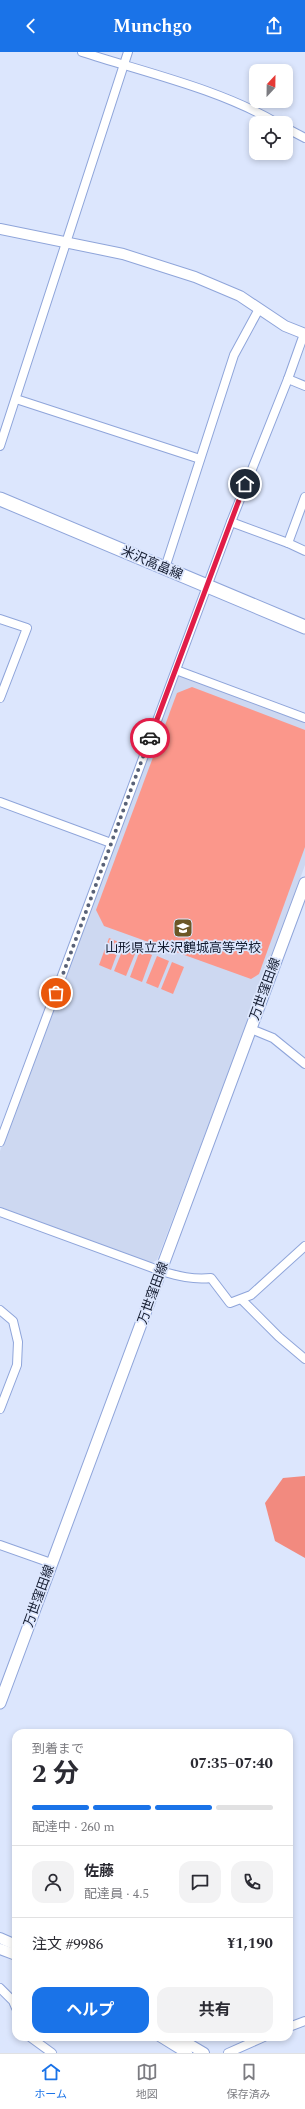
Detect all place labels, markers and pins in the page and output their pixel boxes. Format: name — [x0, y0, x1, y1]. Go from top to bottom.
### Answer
pin — [228, 467, 262, 501]
school or university icon: 山形県立米沢鶴城高等学校 — [172, 917, 194, 939]
place label: 山形県立米沢鶴城高等学校 — [105, 938, 261, 958]
pin — [39, 976, 73, 1010]

